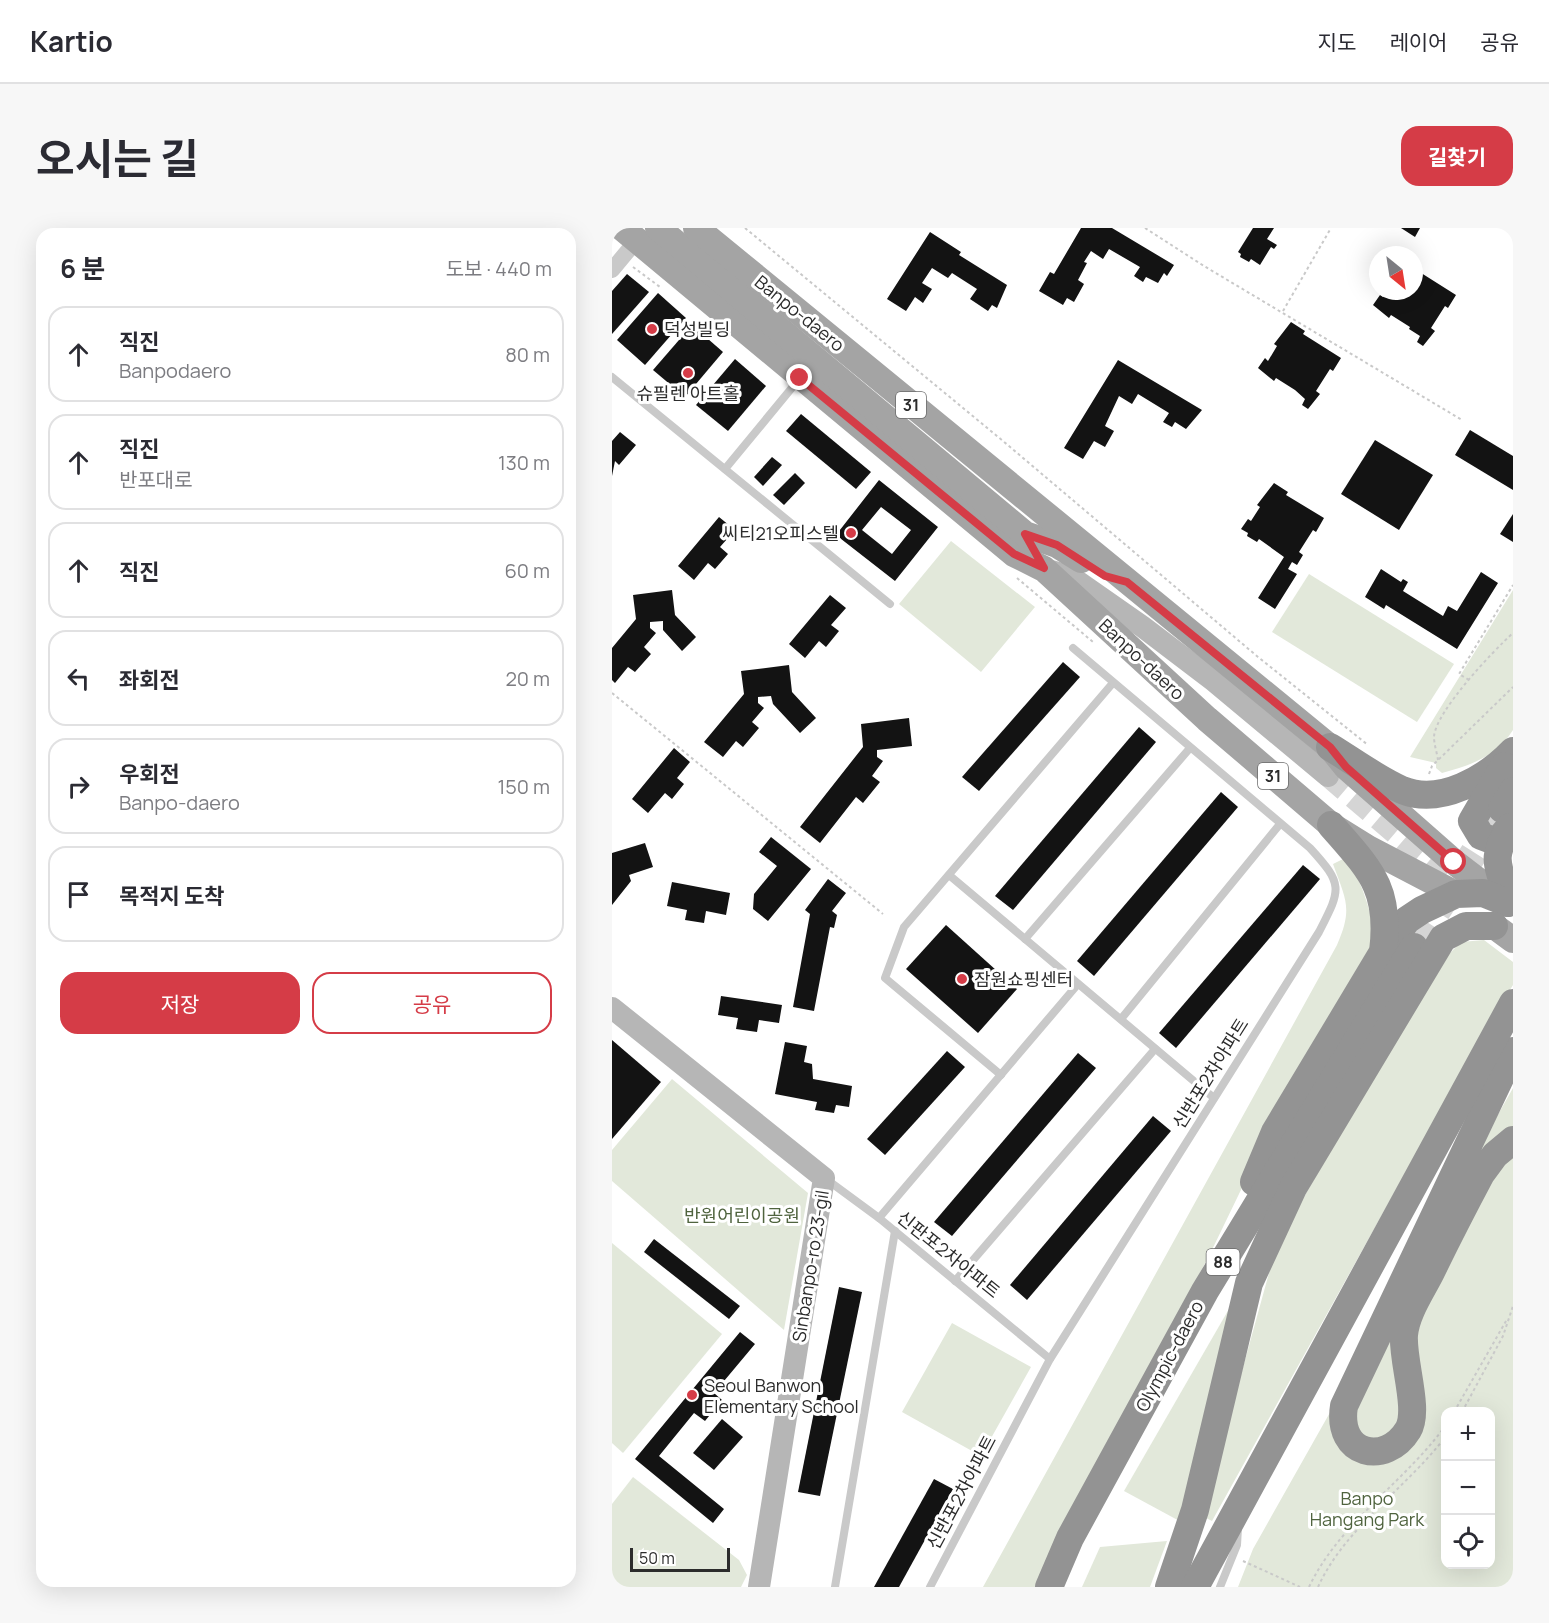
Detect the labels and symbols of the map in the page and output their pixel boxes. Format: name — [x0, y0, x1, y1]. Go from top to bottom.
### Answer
north arrow — [1369, 246, 1423, 300]
street label: Banpo-daero — [750, 269, 850, 357]
place label: 덕성빌딩 — [664, 317, 730, 341]
marker: 덕성빌딩 — [645, 322, 659, 336]
route end — [786, 364, 812, 390]
marker: 슈필렌 아트홀 — [681, 366, 695, 380]
place label: 슈필렌 아트홀 — [637, 381, 739, 405]
road number: 31 — [896, 392, 926, 418]
place label: 씨티21오피스텔 — [722, 521, 839, 545]
marker: 씨티21오피스텔 — [844, 526, 858, 540]
street label: Banpo-daero — [1094, 613, 1190, 705]
road number: 31 — [1258, 763, 1288, 789]
route start — [1440, 848, 1466, 874]
place label: 잠원쇼핑센터 — [974, 967, 1073, 991]
marker: 잠원쇼핑센터 — [955, 972, 969, 986]
street label: 신반포2차아파트 — [1166, 1013, 1254, 1133]
street label: Sinbanpo-ro 23-gil — [786, 1188, 834, 1344]
park label: 반원어린이공원 — [684, 1203, 800, 1227]
street label: 신판포2차아파트 — [892, 1205, 1006, 1303]
road number: 88 — [1206, 1249, 1240, 1275]
street label: Olympic-daero — [1130, 1296, 1208, 1416]
place label: Seoul Banwon Elementary School — [704, 1373, 859, 1418]
marker: Seoul Banwon Elementary School — [685, 1388, 699, 1402]
street label: 신반포2차아파트 — [921, 1431, 1001, 1553]
park label: Banpo Hangang Park — [1310, 1486, 1425, 1531]
scale bar — [630, 1545, 730, 1572]

